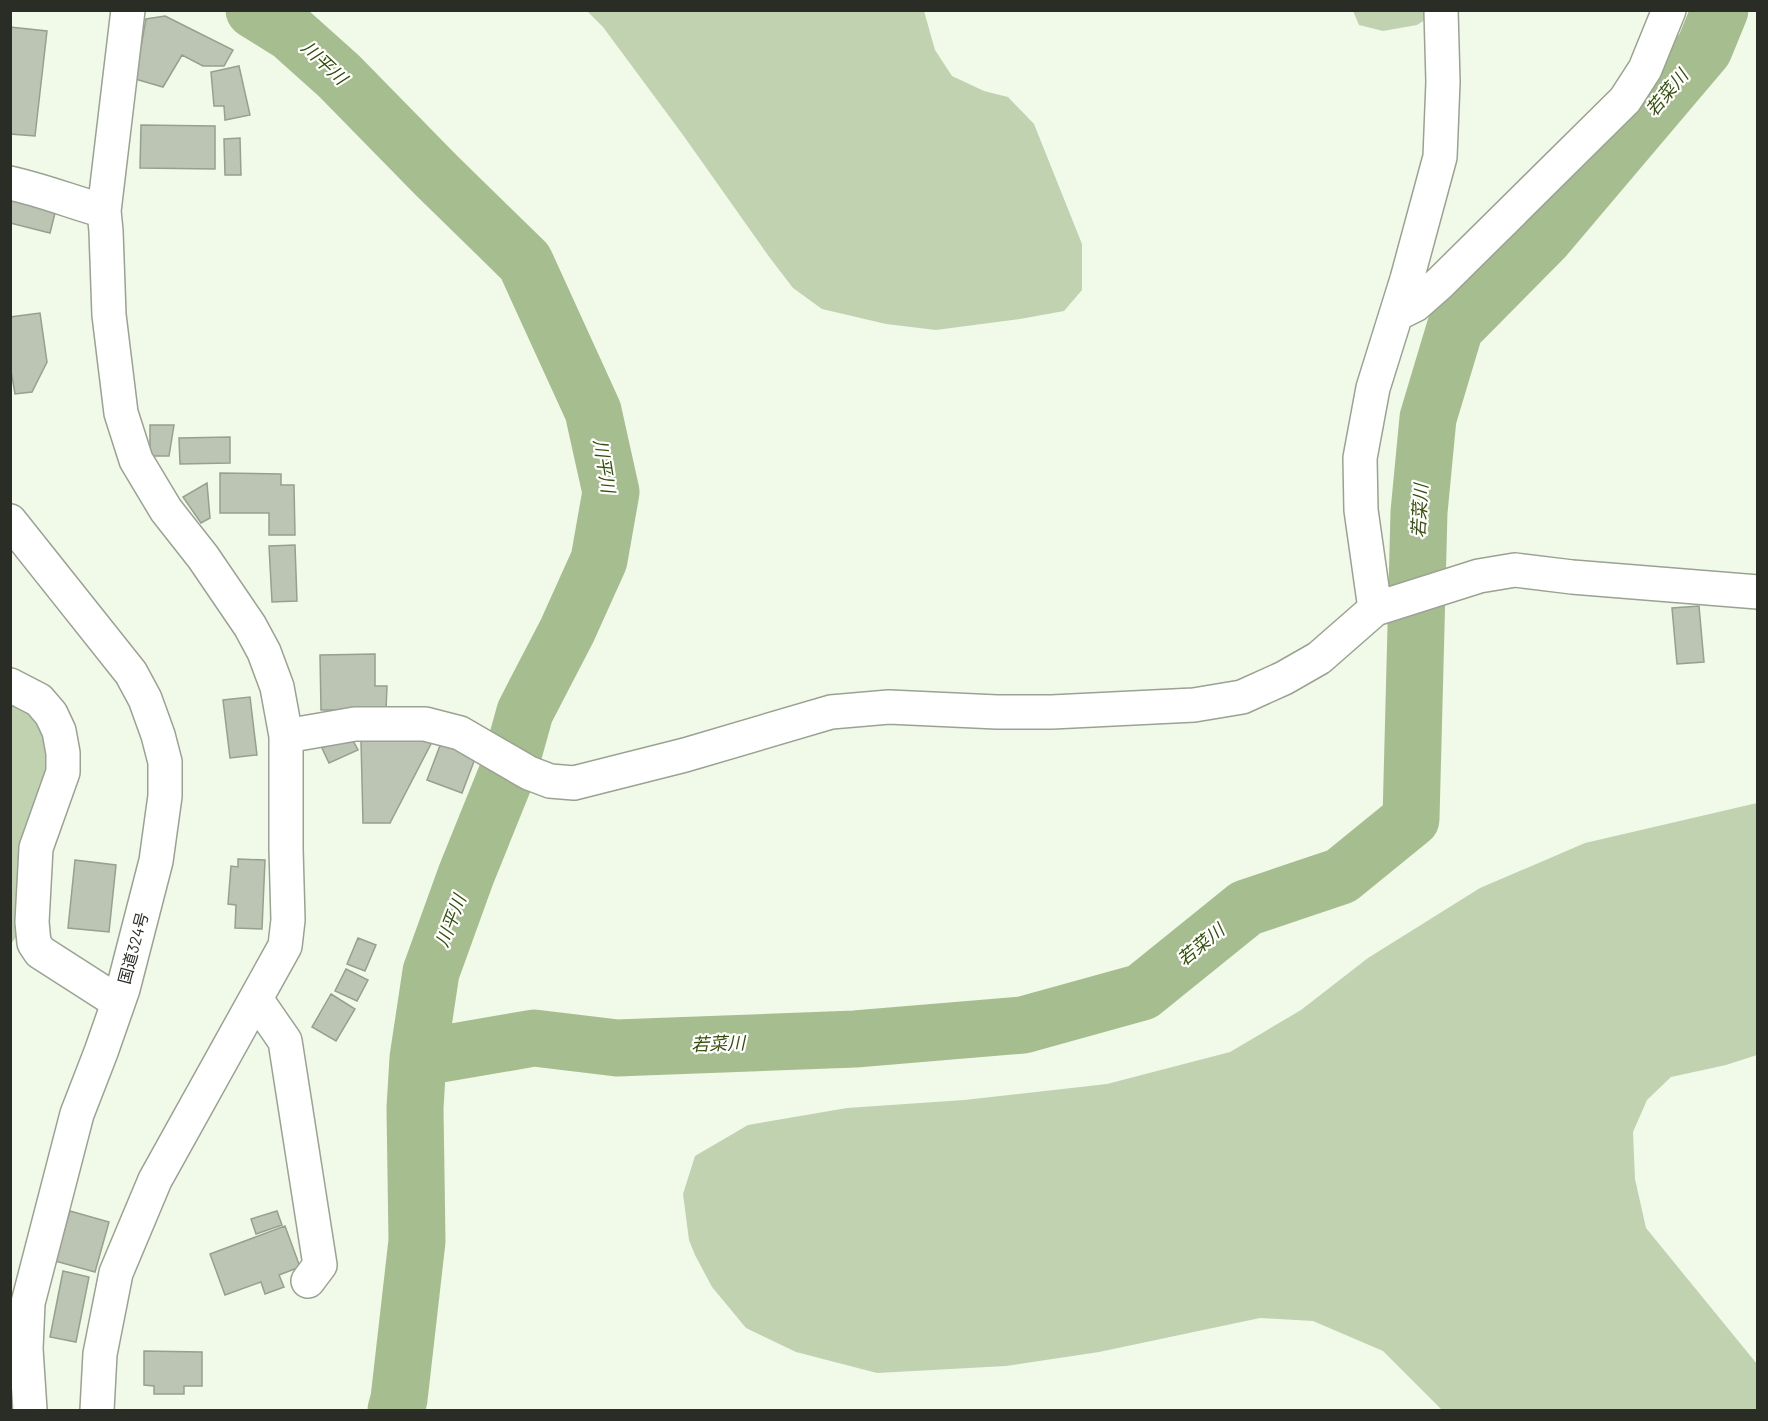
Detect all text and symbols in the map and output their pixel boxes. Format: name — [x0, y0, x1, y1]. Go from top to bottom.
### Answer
water label: 川平川 — [297, 36, 353, 90]
water label: 若菜川 — [1640, 63, 1693, 120]
water label: 川平川 — [590, 437, 620, 496]
water label: 若菜川 — [1407, 481, 1432, 538]
water label: 川平川 — [430, 890, 471, 950]
street label: 国道324号 — [114, 910, 151, 986]
water label: 若菜川 — [1172, 917, 1230, 970]
water label: 若菜川 — [691, 1031, 747, 1055]

